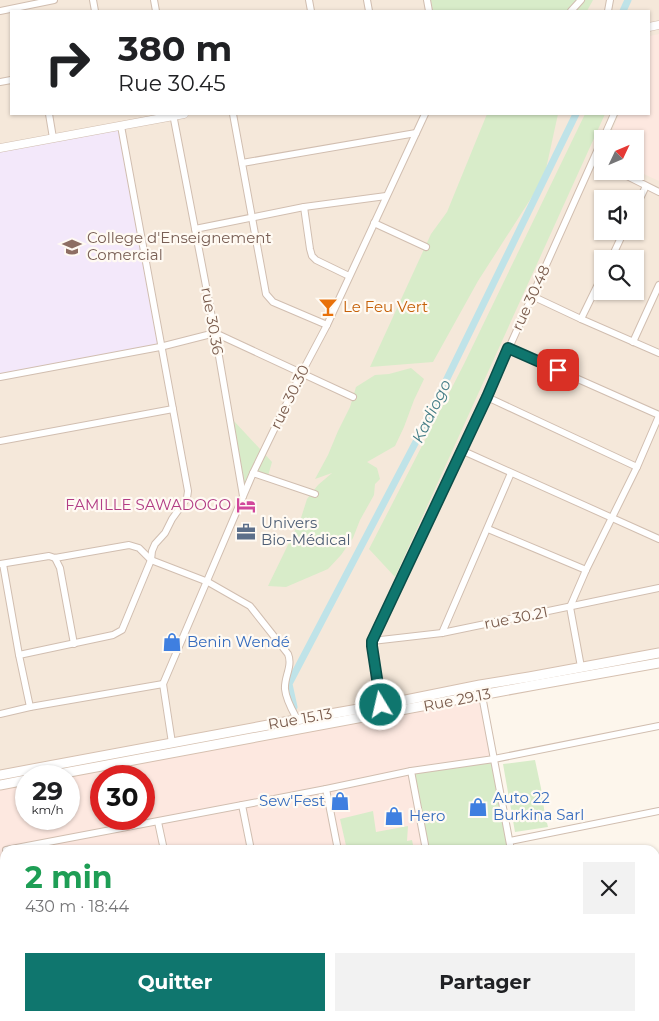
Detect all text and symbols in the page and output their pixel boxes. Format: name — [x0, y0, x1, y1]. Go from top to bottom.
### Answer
text: 380 m — [118, 27, 232, 70]
icon: right — [35, 30, 100, 95]
text: Rue 30.45 — [118, 70, 226, 97]
north arrow — [594, 130, 644, 180]
map controls — [594, 130, 644, 300]
button: sound — [594, 190, 644, 240]
place label: College d'Enseignement Comercial — [87, 228, 272, 264]
school or university icon: College d'Enseignement Comercial — [61, 236, 83, 258]
button: search — [594, 250, 644, 300]
street label: rue 30.48 — [507, 262, 554, 333]
street label: rue 30.36 — [197, 286, 228, 356]
bar icon: Le Feu Vert — [317, 296, 339, 318]
place label: Le Feu Vert — [343, 297, 428, 316]
pin — [537, 349, 579, 391]
icon: arrive — [544, 356, 572, 384]
street label: rue 30.30 — [266, 362, 313, 432]
water label: Kadiogo — [408, 376, 455, 446]
hotel icon: FAMILLE SAWADOGO — [235, 494, 257, 516]
place label: FAMILLE SAWADOGO — [65, 495, 231, 514]
place label: Univers Bio-Médical — [261, 513, 351, 549]
office icon: Univers Bio-Médical — [235, 521, 257, 543]
street label: rue 30.21 — [482, 602, 549, 633]
shop icon: Benin Wendé — [161, 631, 183, 653]
place label: Benin Wendé — [187, 632, 290, 651]
position arrow — [354, 678, 406, 730]
street label: Rue 29.13 — [422, 684, 492, 715]
street label: Rue 15.13 — [266, 704, 333, 733]
speed limit sign: 30 — [90, 765, 155, 830]
text: 29 — [32, 776, 63, 806]
place label: Auto 22 Burkina Sarl — [493, 788, 584, 824]
shop icon: Sew'Fest — [329, 790, 351, 812]
place label: Sew'Fest — [259, 791, 325, 810]
shop icon: Auto 22 Burkina Sarl — [467, 796, 489, 818]
text: km/h — [31, 802, 64, 817]
shop icon: Hero — [383, 805, 405, 827]
place label: Hero — [409, 806, 445, 825]
text: 2 min — [25, 859, 112, 896]
button: close — [583, 862, 635, 914]
text: 430 m · 18:44 — [25, 897, 129, 916]
button: Quitter — [25, 953, 325, 1011]
button: Partager — [335, 953, 635, 1011]

